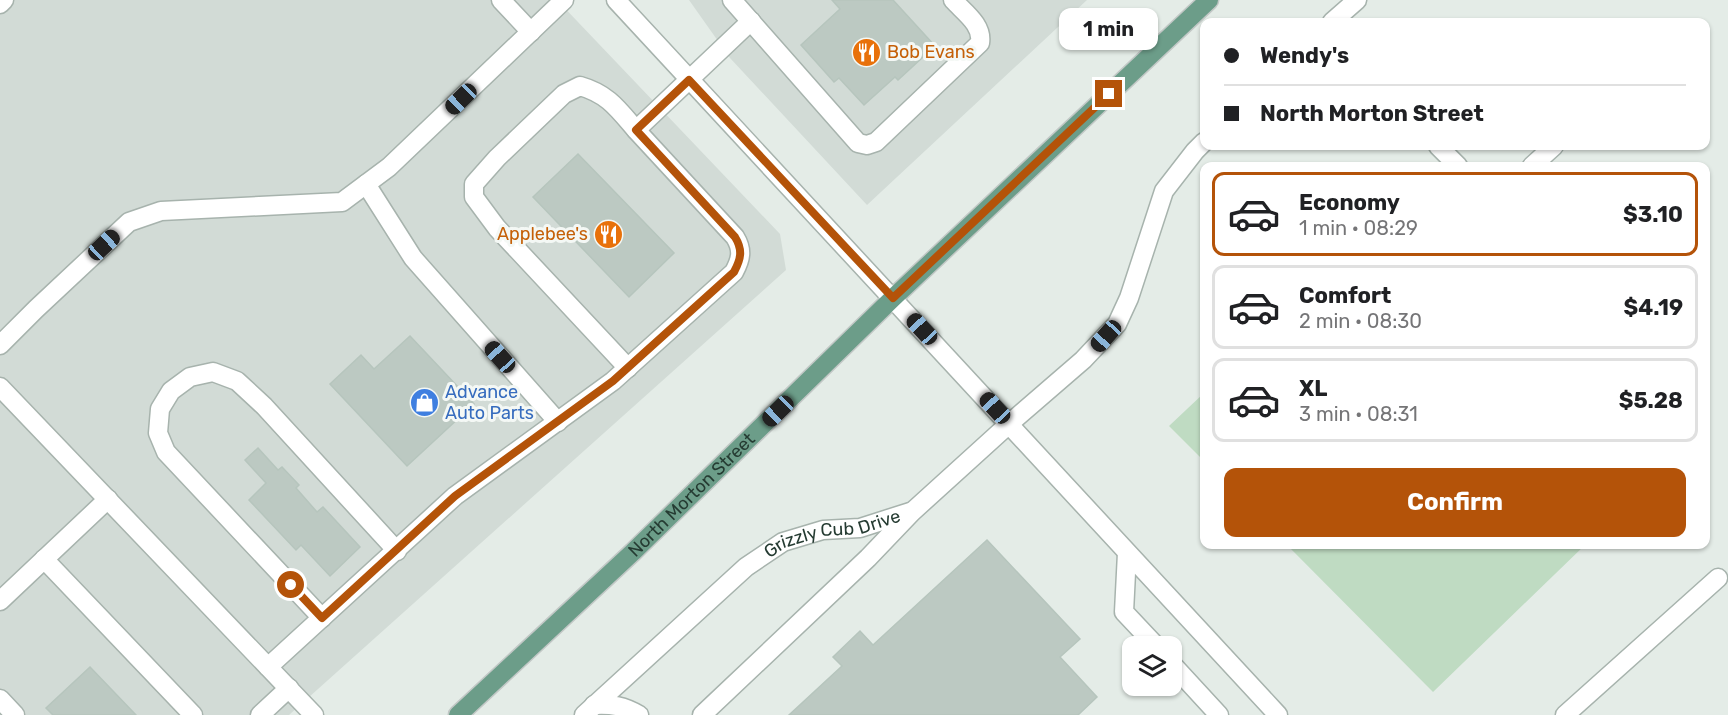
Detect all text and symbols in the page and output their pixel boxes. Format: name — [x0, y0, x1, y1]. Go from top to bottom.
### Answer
callout: 1 min — [1060, 7, 1158, 49]
text: 1 min — [1083, 17, 1134, 41]
restaurant icon: Bob Evans — [850, 36, 882, 68]
place label: Bob Evans — [887, 41, 975, 63]
text: Wendy's — [1260, 42, 1349, 69]
car — [442, 80, 480, 118]
route end — [1095, 80, 1122, 107]
text: North Morton Street — [1260, 100, 1484, 127]
icon: car — [1227, 187, 1281, 241]
text: Economy — [1299, 189, 1400, 216]
text: $3.10 — [1623, 201, 1683, 228]
text: 1 min · 08:29 — [1299, 216, 1418, 240]
restaurant icon: Applebee's — [593, 218, 625, 250]
place label: Applebee's — [497, 223, 588, 245]
car — [85, 226, 123, 264]
icon: car — [1227, 280, 1281, 334]
text: Comfort — [1299, 282, 1391, 309]
text: $4.19 — [1624, 294, 1683, 321]
text: 2 min · 08:30 — [1299, 309, 1422, 333]
car — [903, 310, 941, 348]
car — [1087, 317, 1125, 355]
car — [481, 338, 519, 376]
icon: car — [1227, 373, 1281, 427]
text: XL — [1299, 375, 1327, 402]
place label: Advance Auto Parts — [445, 381, 534, 424]
shop icon: Advance Auto Parts — [408, 386, 440, 418]
text: $5.28 — [1619, 387, 1683, 414]
car — [976, 389, 1014, 427]
car — [759, 392, 797, 430]
text: 3 min · 08:31 — [1299, 402, 1418, 426]
street label: North Morton Street — [624, 428, 759, 562]
button: Confirm — [1224, 468, 1686, 537]
street label: Grizzly Cub Drive — [760, 505, 903, 563]
route start — [277, 571, 304, 598]
map controls — [1122, 636, 1182, 696]
button: layers — [1122, 636, 1182, 696]

